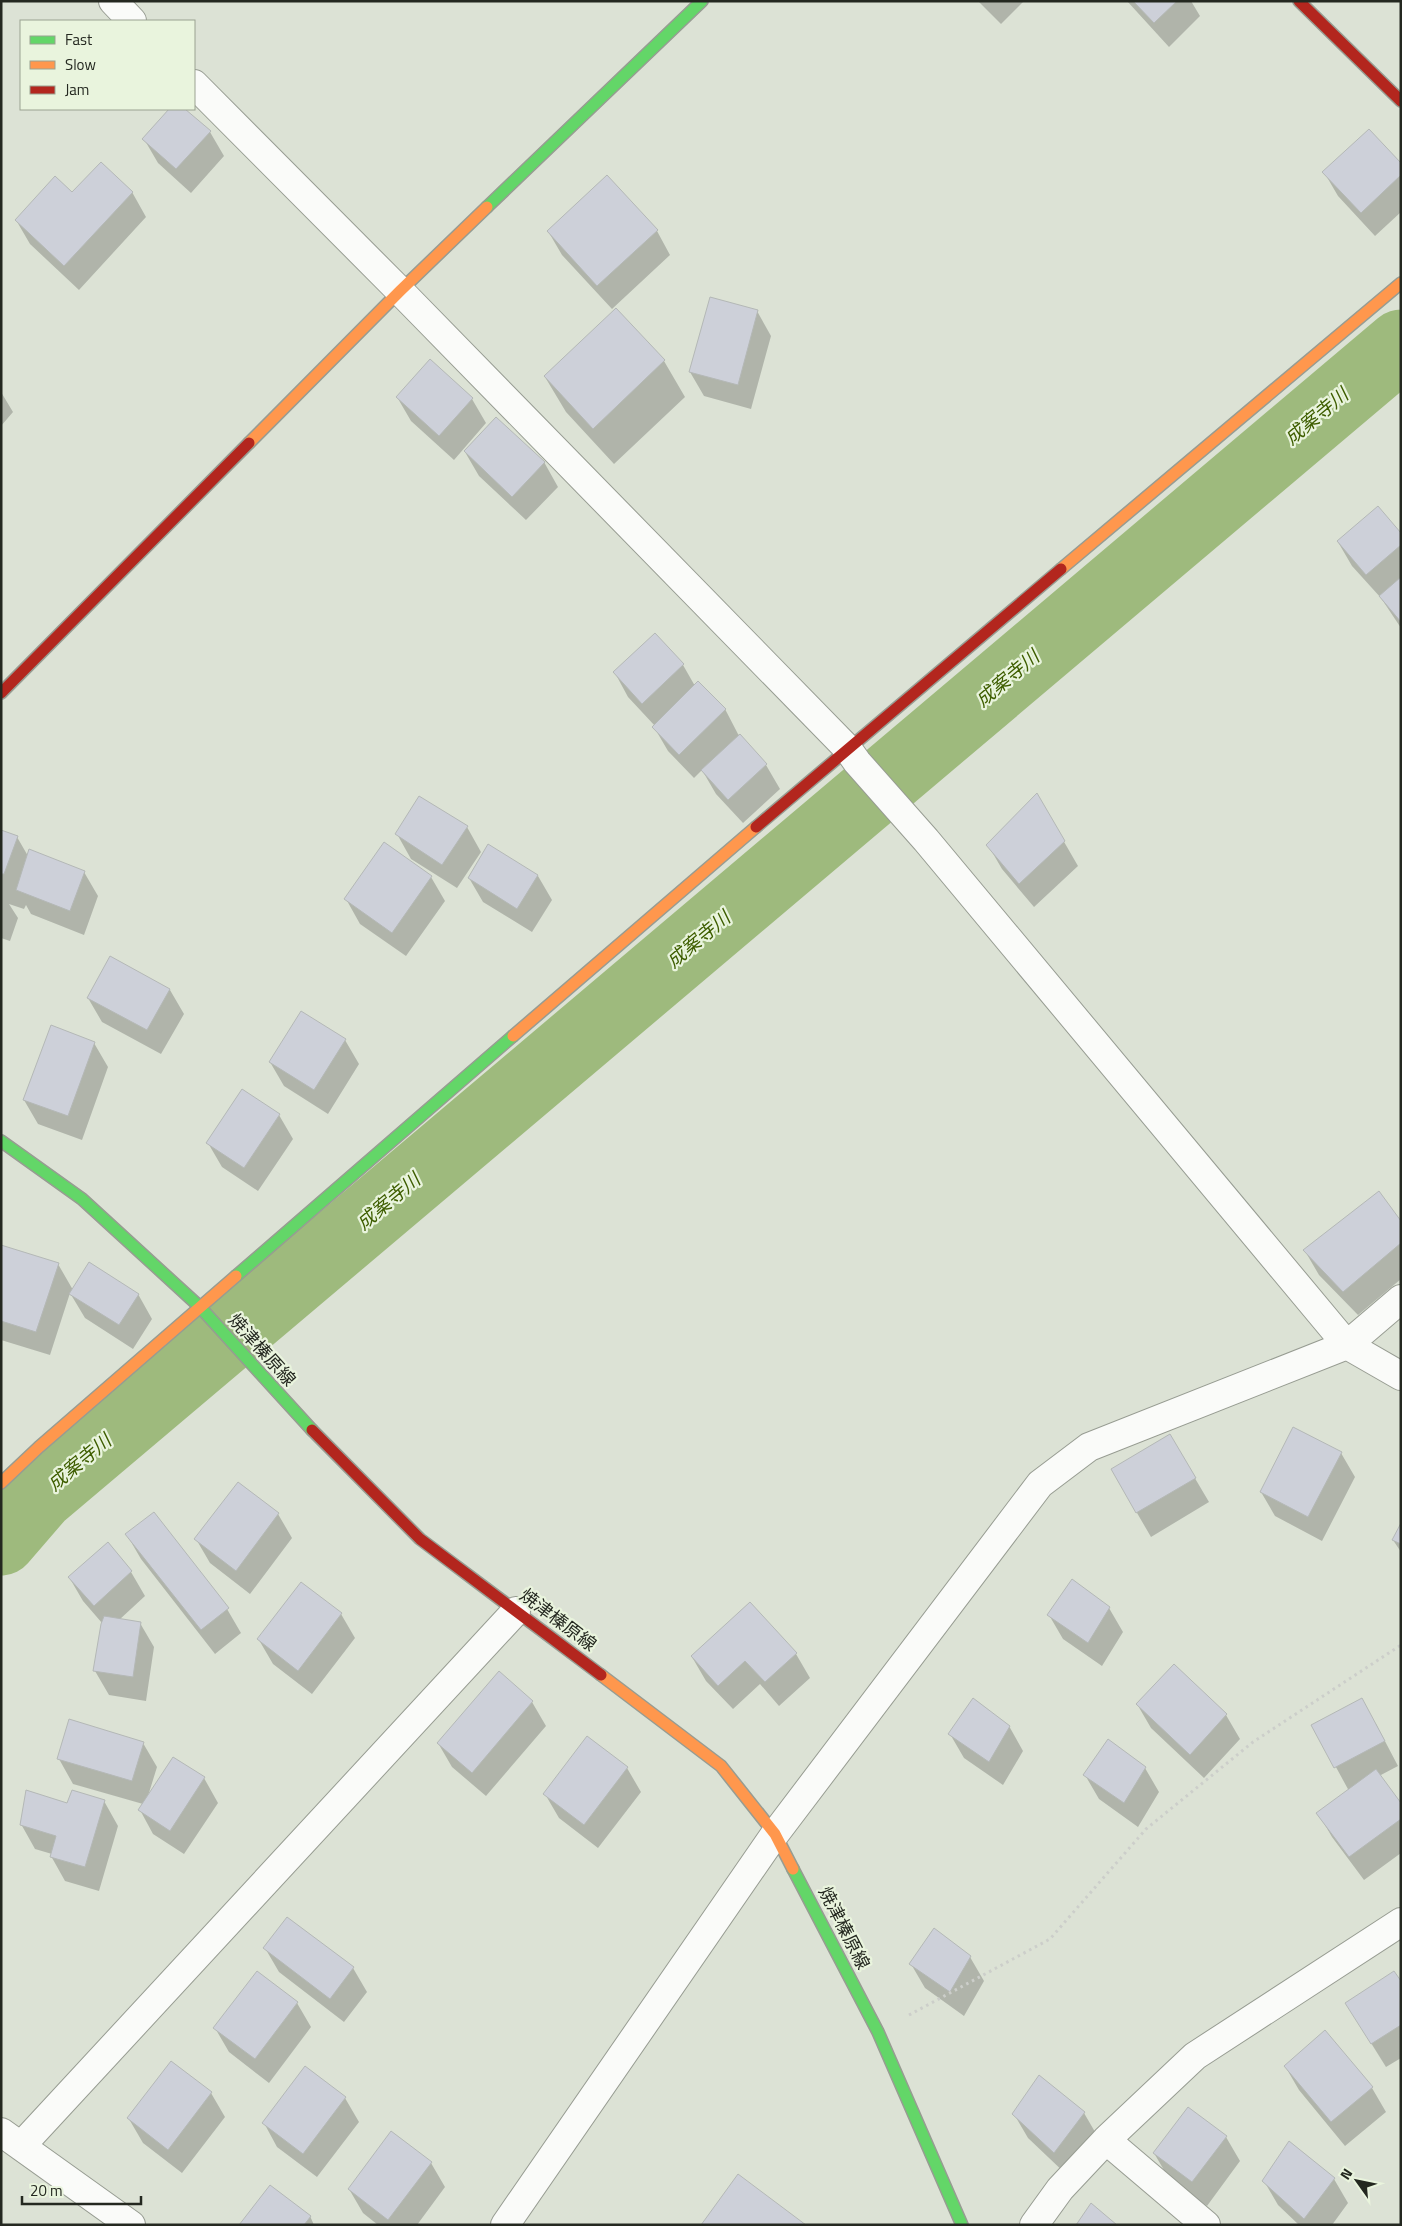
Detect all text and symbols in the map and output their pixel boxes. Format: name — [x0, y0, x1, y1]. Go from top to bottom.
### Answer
legend — [20, 20, 195, 110]
text: Fast — [65, 28, 93, 51]
text: Slow — [65, 53, 96, 76]
text: Jam — [65, 78, 89, 101]
water label: 成案寺川 — [1277, 379, 1356, 451]
water label: 成案寺川 — [968, 641, 1047, 713]
water label: 成案寺川 — [659, 902, 738, 974]
water label: 成案寺川 — [349, 1164, 428, 1236]
street label: 焼津榛原線 — [222, 1307, 303, 1392]
water label: 成案寺川 — [40, 1425, 119, 1497]
street label: 焼津榛原線 — [514, 1582, 602, 1657]
street label: 焼津榛原線 — [812, 1882, 877, 1974]
north arrow — [1332, 2156, 1382, 2206]
text: N — [1334, 2164, 1357, 2183]
scale bar — [22, 2174, 141, 2206]
text: 20 m — [30, 2179, 63, 2202]

